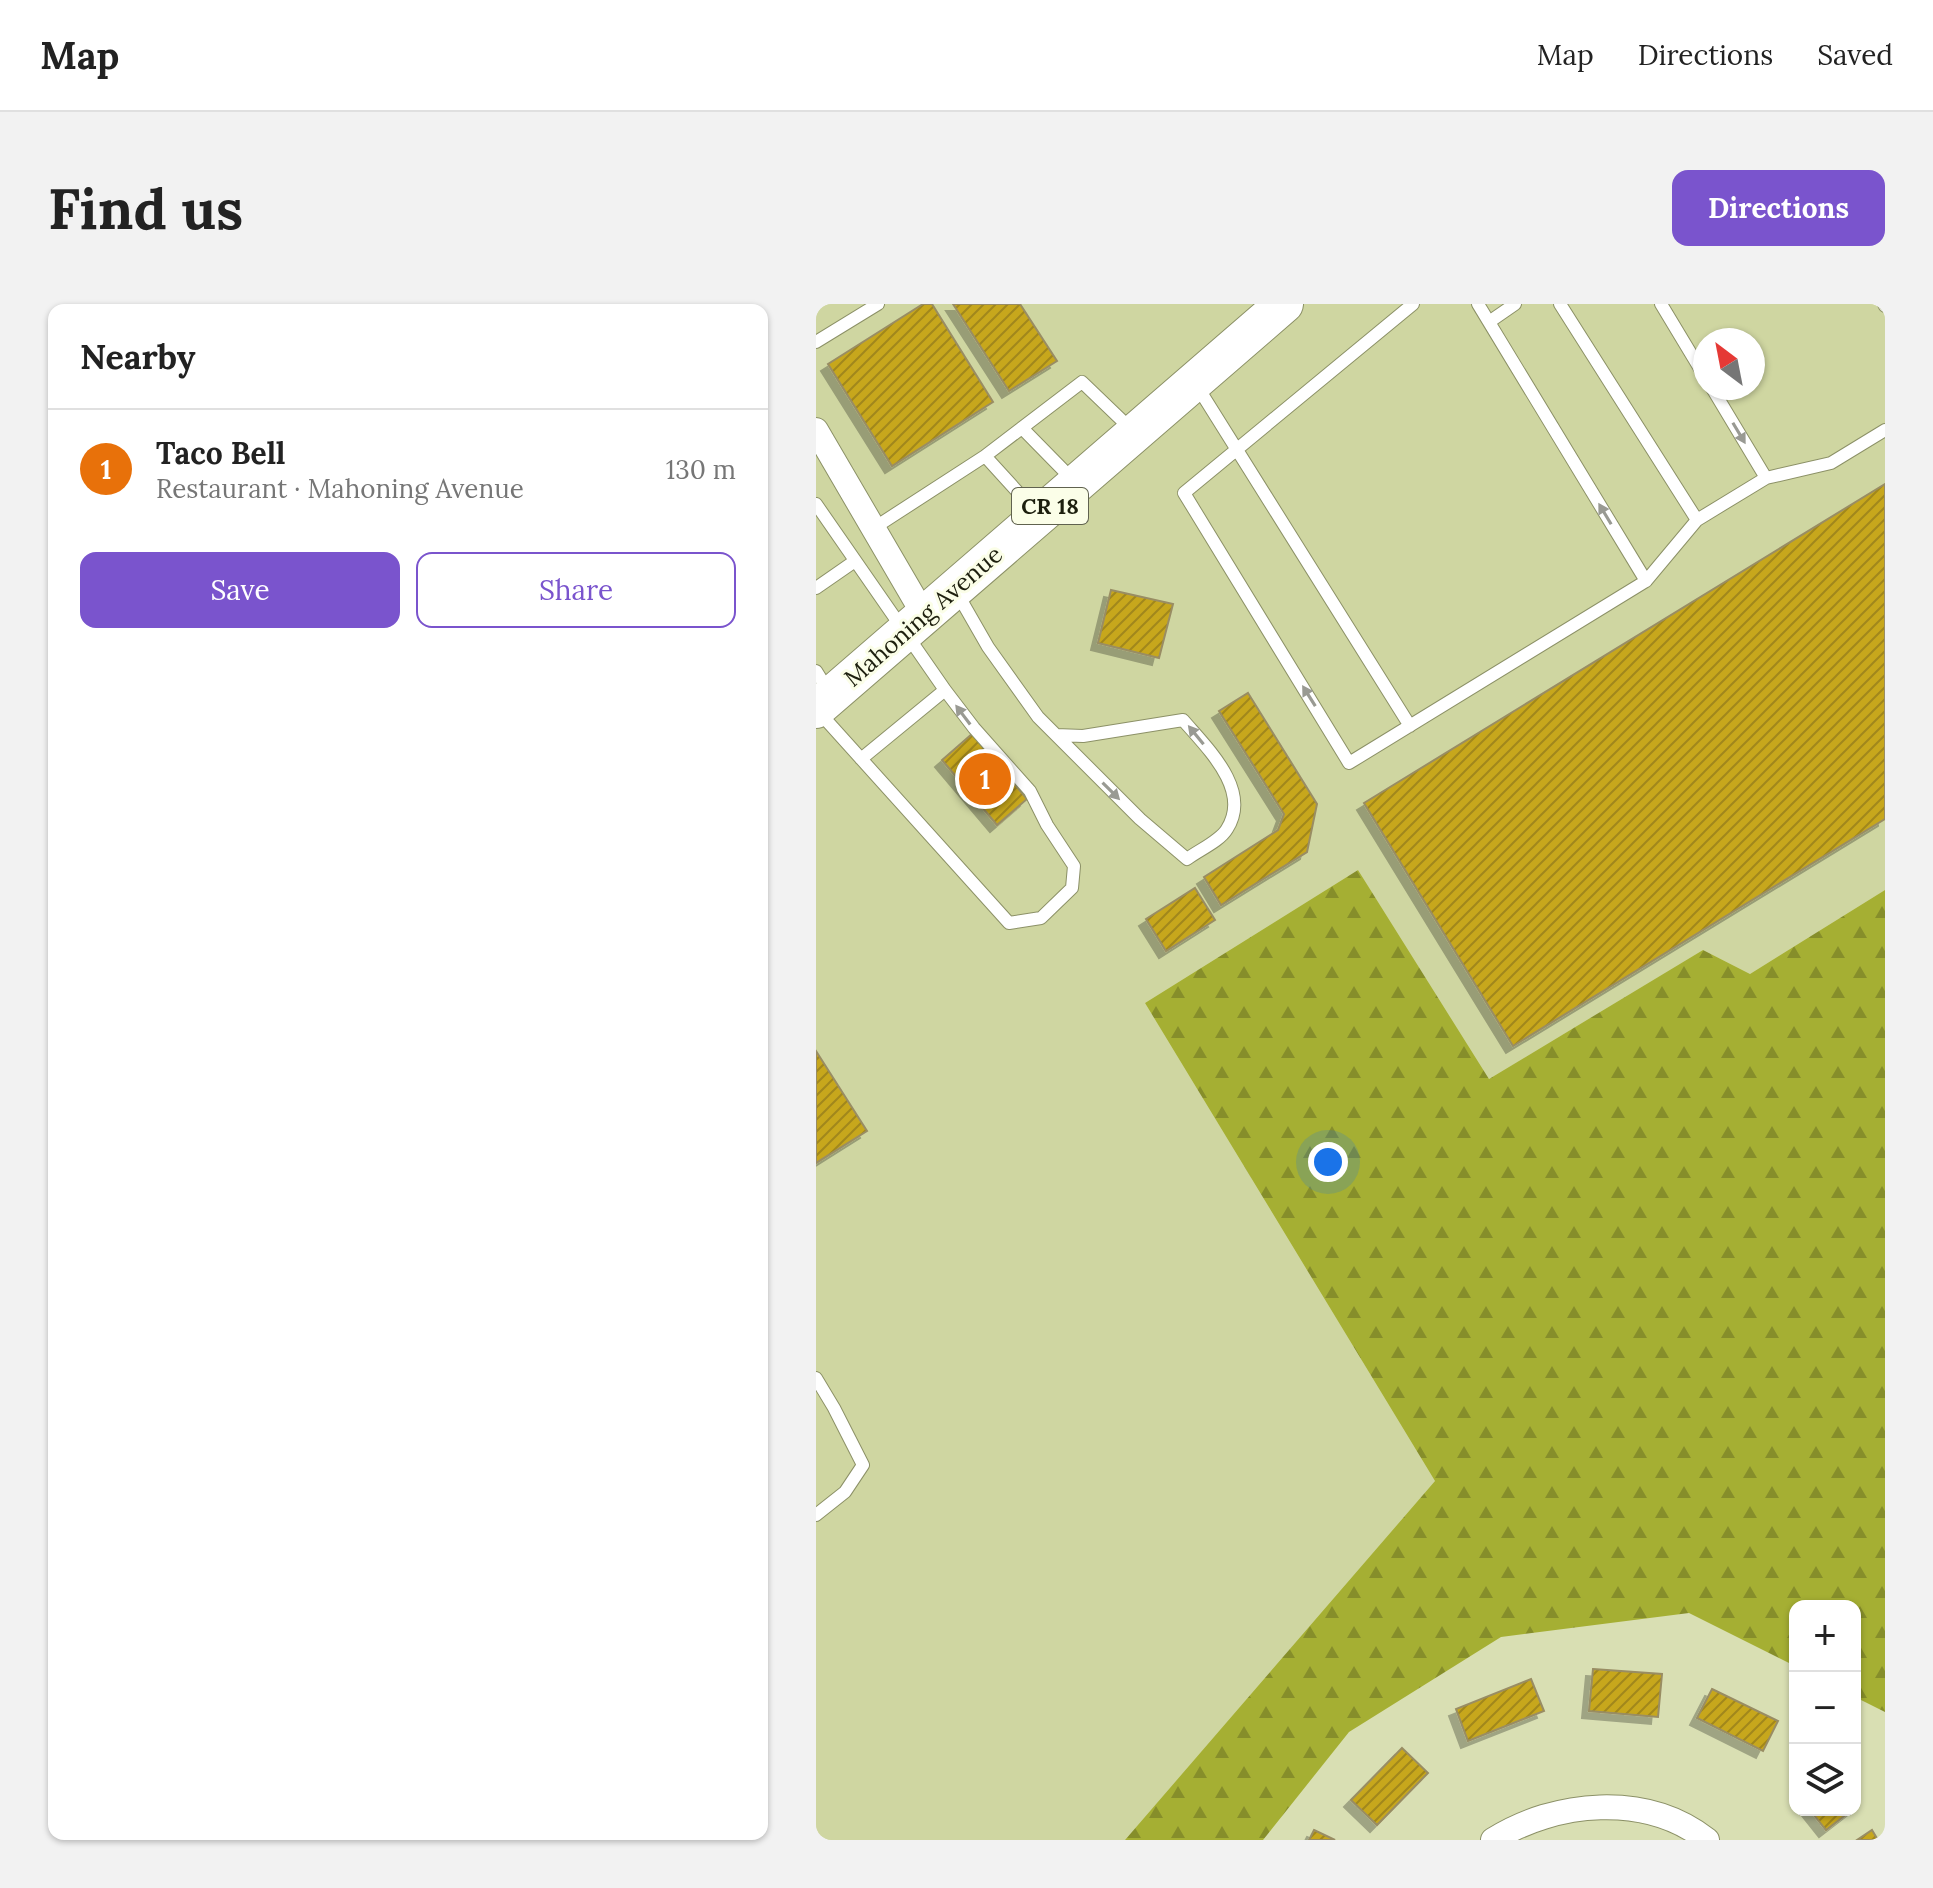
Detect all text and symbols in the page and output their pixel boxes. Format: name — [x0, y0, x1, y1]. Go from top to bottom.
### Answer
text: Map — [40, 31, 119, 79]
text: Map — [1537, 37, 1594, 73]
text: Directions — [1638, 37, 1773, 73]
text: Saved — [1817, 37, 1893, 73]
button: Directions — [1672, 170, 1885, 246]
text: Find us — [48, 173, 243, 244]
north arrow — [1693, 328, 1765, 400]
text: Nearby — [80, 335, 196, 378]
one-way arrow — [1731, 422, 1745, 444]
text: Taco Bell — [156, 434, 285, 472]
text: 1 — [101, 453, 111, 486]
text: 130 m — [666, 453, 736, 486]
text: Restaurant · Mahoning Avenue — [156, 472, 524, 505]
road number: CR 18 — [1012, 488, 1088, 524]
one-way arrow — [1599, 503, 1613, 525]
street label: Mahoning Avenue — [837, 539, 1009, 693]
button: Save — [80, 552, 400, 628]
button: Share — [416, 552, 736, 628]
one-way arrow — [1302, 685, 1316, 707]
one-way arrow — [956, 705, 972, 725]
one-way arrow — [1188, 725, 1205, 745]
pin: 1 — [959, 749, 1011, 809]
one-way arrow — [1101, 781, 1120, 799]
your location — [1308, 1142, 1348, 1182]
map controls — [1789, 1600, 1861, 1816]
button: + — [1789, 1600, 1861, 1672]
button: − — [1789, 1672, 1861, 1744]
button: layers — [1789, 1744, 1861, 1816]

